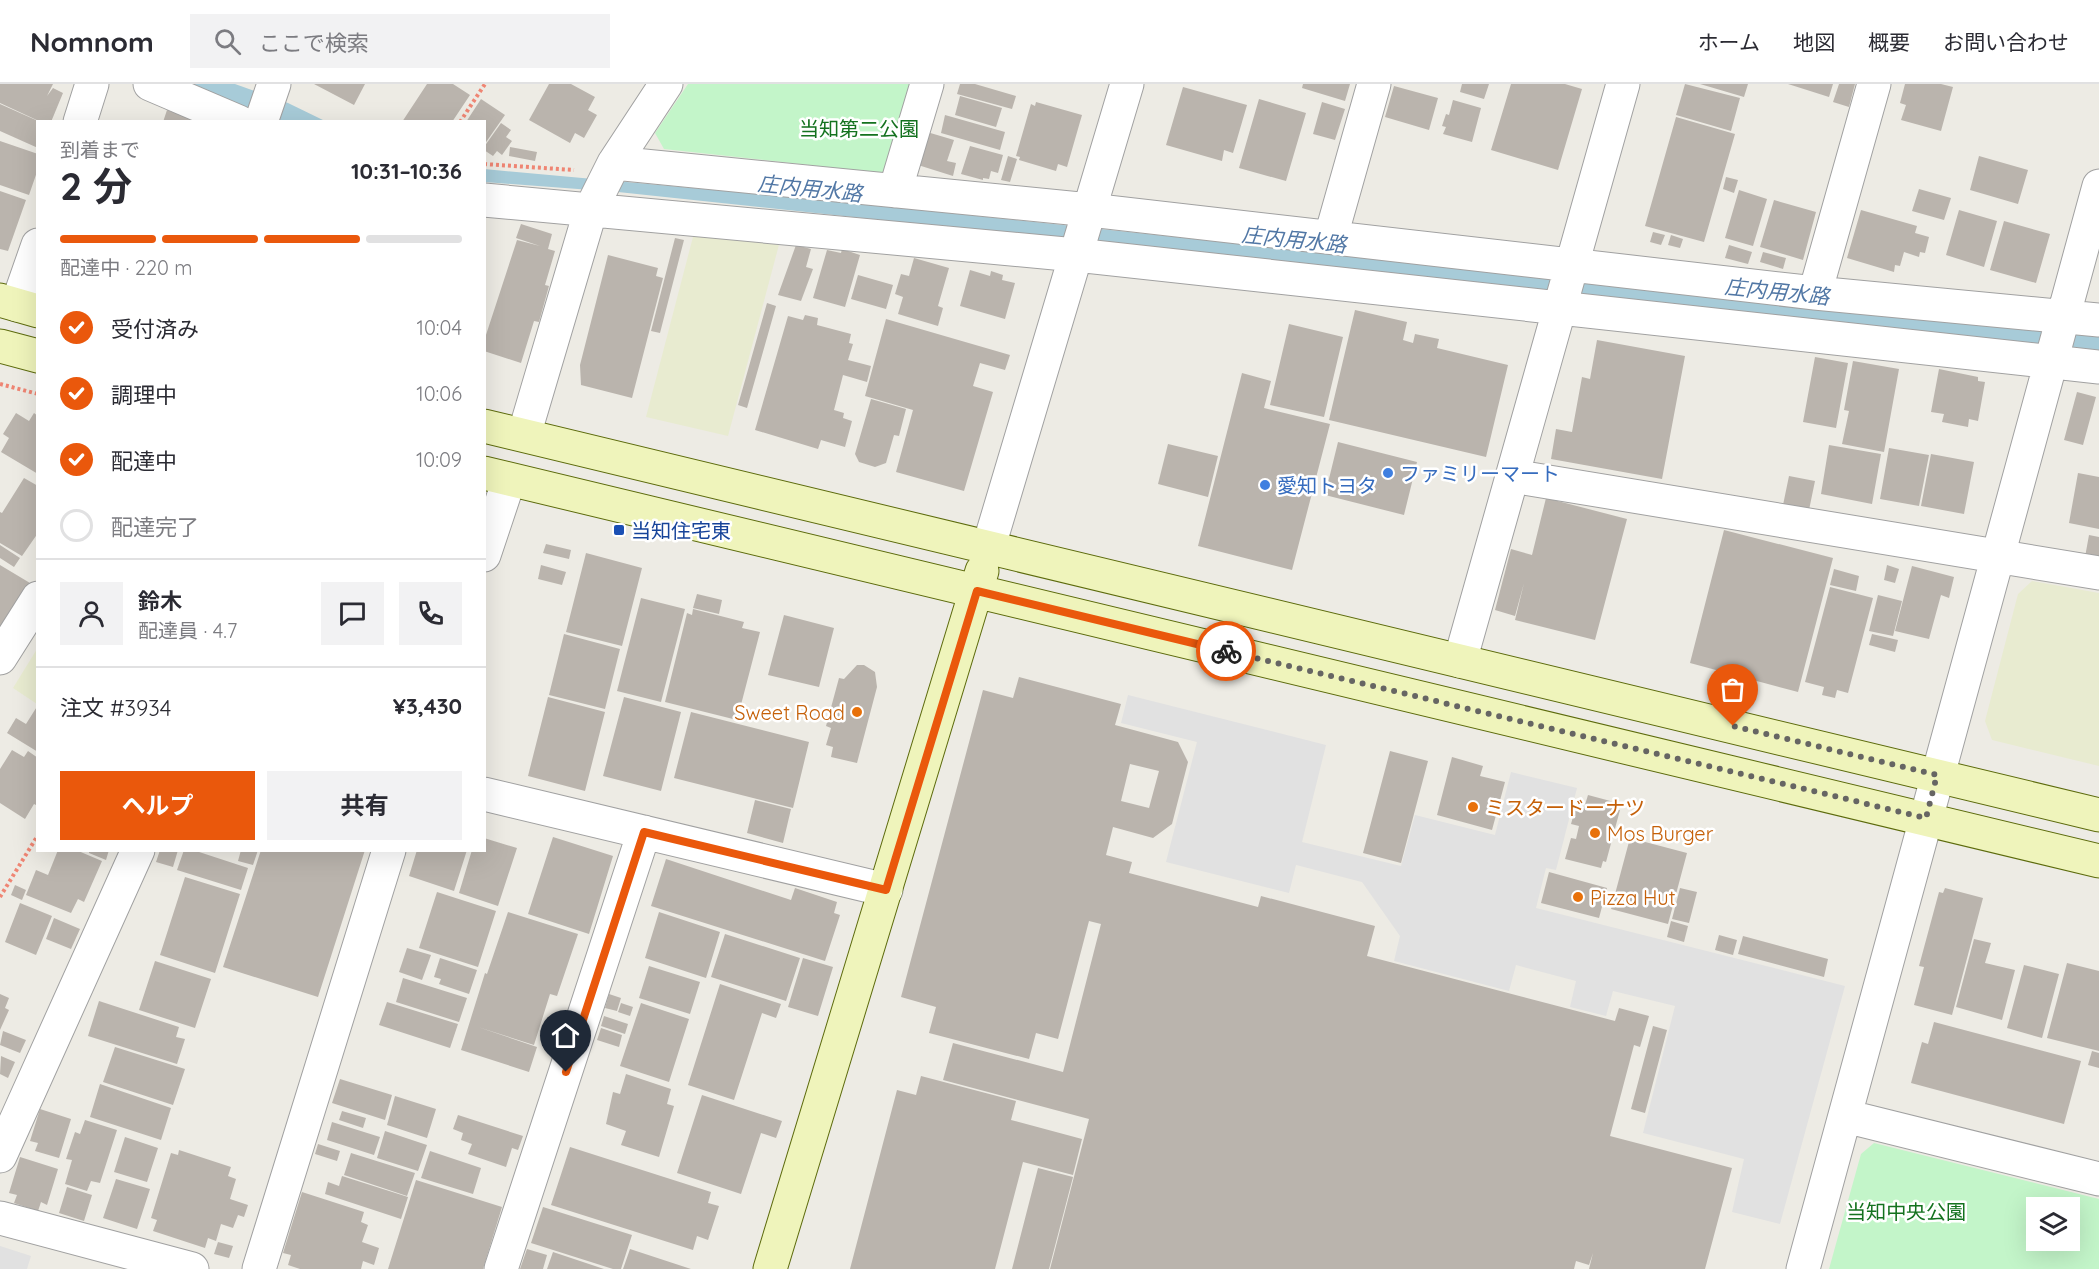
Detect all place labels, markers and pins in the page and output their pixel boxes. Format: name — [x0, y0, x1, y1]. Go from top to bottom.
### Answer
place label: ファミリーマート — [1400, 461, 1560, 486]
marker: ファミリーマート — [1381, 466, 1395, 480]
place label: 愛知トヨタ — [1277, 473, 1377, 498]
marker: 愛知トヨタ — [1258, 478, 1272, 492]
place label: 当知住宅東 — [631, 518, 731, 543]
marker: 当知住宅東 — [612, 523, 626, 537]
pin — [1707, 664, 1758, 726]
place label: Sweet Road — [734, 700, 845, 725]
marker: Sweet Road — [850, 705, 864, 719]
place label: ミスタードーナツ — [1485, 795, 1645, 820]
marker: ミスタードーナツ — [1466, 800, 1480, 814]
place label: Mos Burger — [1607, 821, 1714, 846]
marker: Mos Burger — [1588, 826, 1602, 840]
place label: Pizza Hut — [1590, 885, 1676, 910]
marker: Pizza Hut — [1571, 890, 1585, 904]
pin — [540, 1010, 591, 1072]

